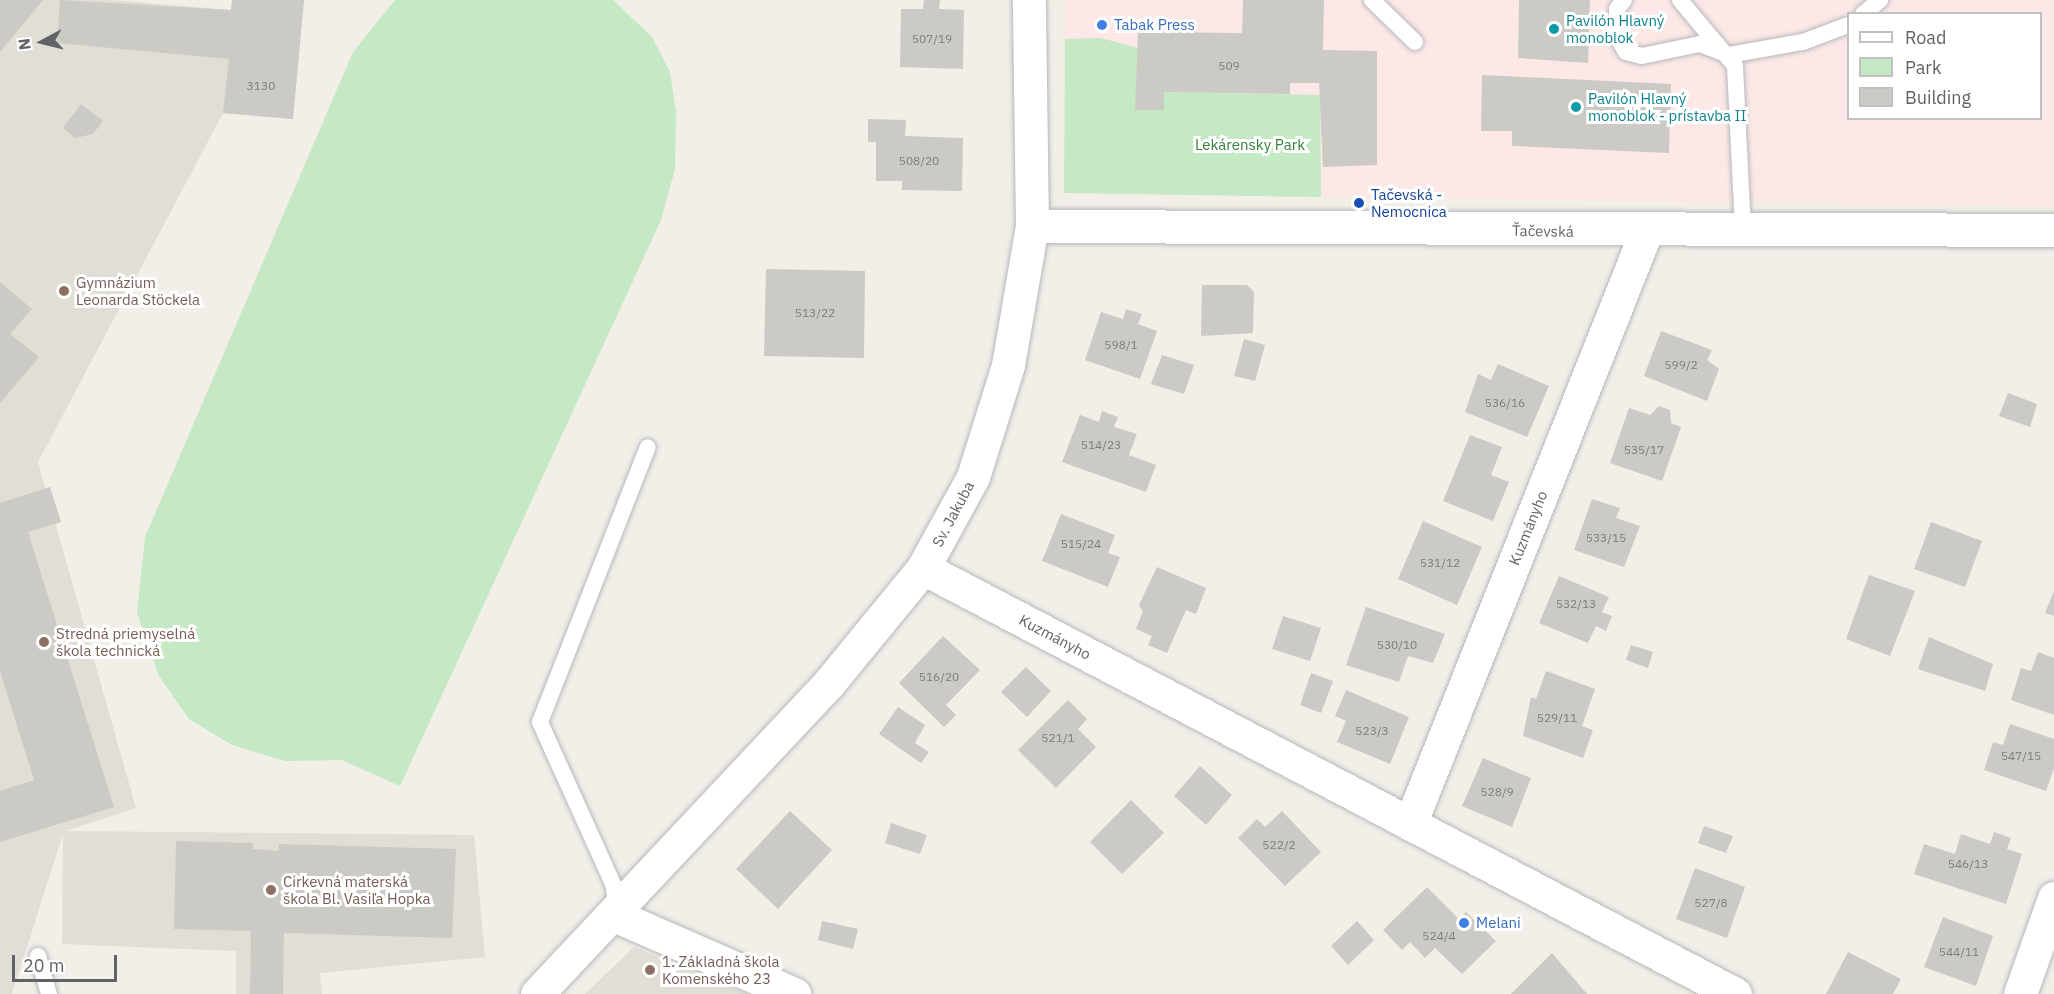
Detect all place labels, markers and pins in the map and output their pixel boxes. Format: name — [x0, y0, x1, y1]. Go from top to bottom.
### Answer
place label: Pavilón Hlavný monoblok — [1566, 11, 1664, 46]
place label: Tabak Press — [1114, 16, 1195, 34]
marker: Tabak Press — [1095, 18, 1109, 32]
marker: Pavilón Hlavný monoblok — [1547, 22, 1561, 36]
place label: Pavilón Hlavný monoblok - prístavba II — [1588, 89, 1747, 124]
marker: Pavilón Hlavný monoblok - prístavba II — [1569, 100, 1583, 114]
place label: Tačevská - Nemocnica — [1371, 185, 1447, 220]
marker: Tačevská - Nemocnica — [1352, 196, 1366, 210]
place label: Gymnázium Leonarda Stöckela — [76, 273, 200, 308]
marker: Gymnázium Leonarda Stöckela — [57, 284, 71, 298]
place label: Stredná priemyselná škola technická — [56, 624, 195, 659]
marker: Stredná priemyselná škola technická — [37, 635, 51, 649]
place label: Cirkevná materská škola Bl. Vasiľa Hopka — [283, 872, 431, 907]
marker: Cirkevná materská škola Bl. Vasiľa Hopka — [264, 883, 278, 897]
place label: Melani — [1476, 914, 1521, 932]
marker: Melani — [1457, 916, 1471, 930]
place label: 1. Základná škola Komenského 23 — [662, 952, 780, 987]
marker: 1. Základná škola Komenského 23 — [643, 963, 657, 977]

